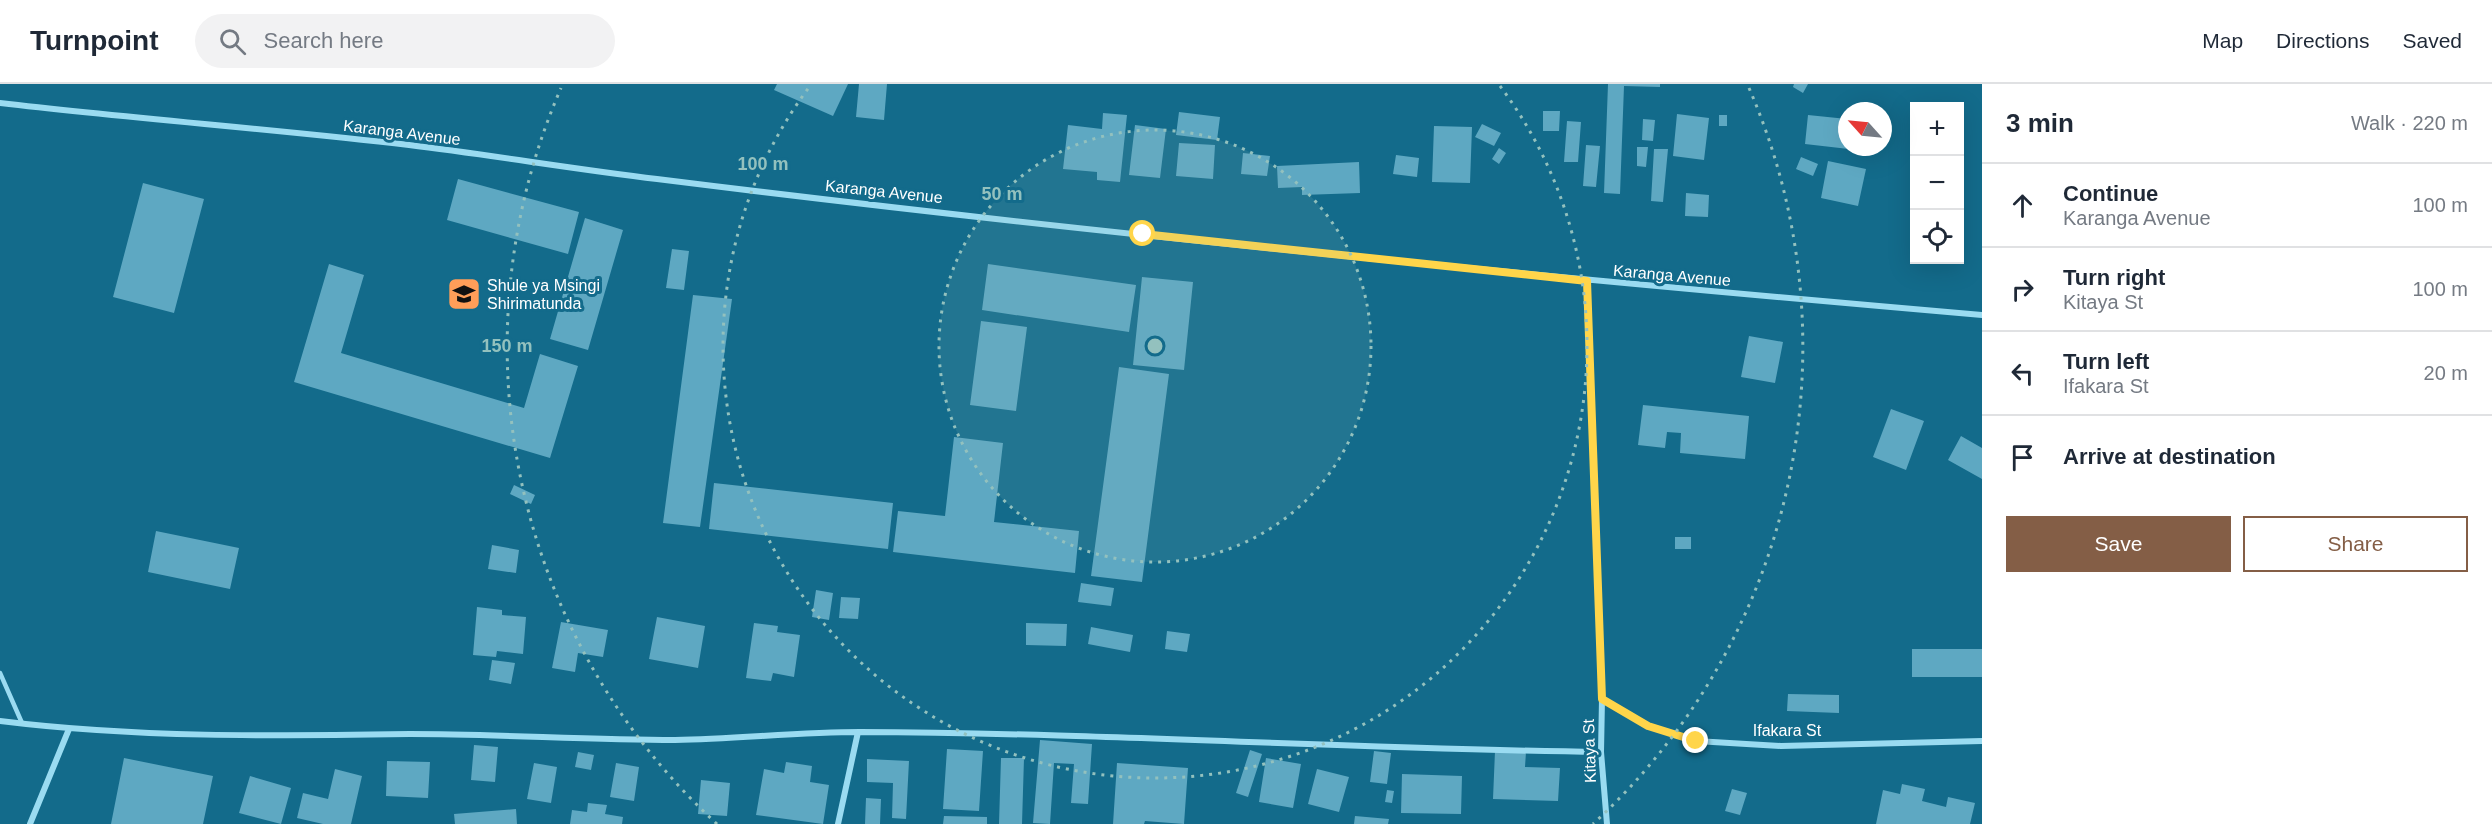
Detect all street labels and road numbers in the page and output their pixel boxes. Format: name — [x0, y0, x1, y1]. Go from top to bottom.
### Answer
street label: Karanga Avenue — [342, 117, 462, 148]
street label: Karanga Avenue — [824, 177, 944, 206]
street label: Karanga Avenue — [1612, 262, 1732, 289]
street label: Kitaya St — [1580, 718, 1599, 783]
street label: Ifakara St — [1753, 722, 1822, 739]

